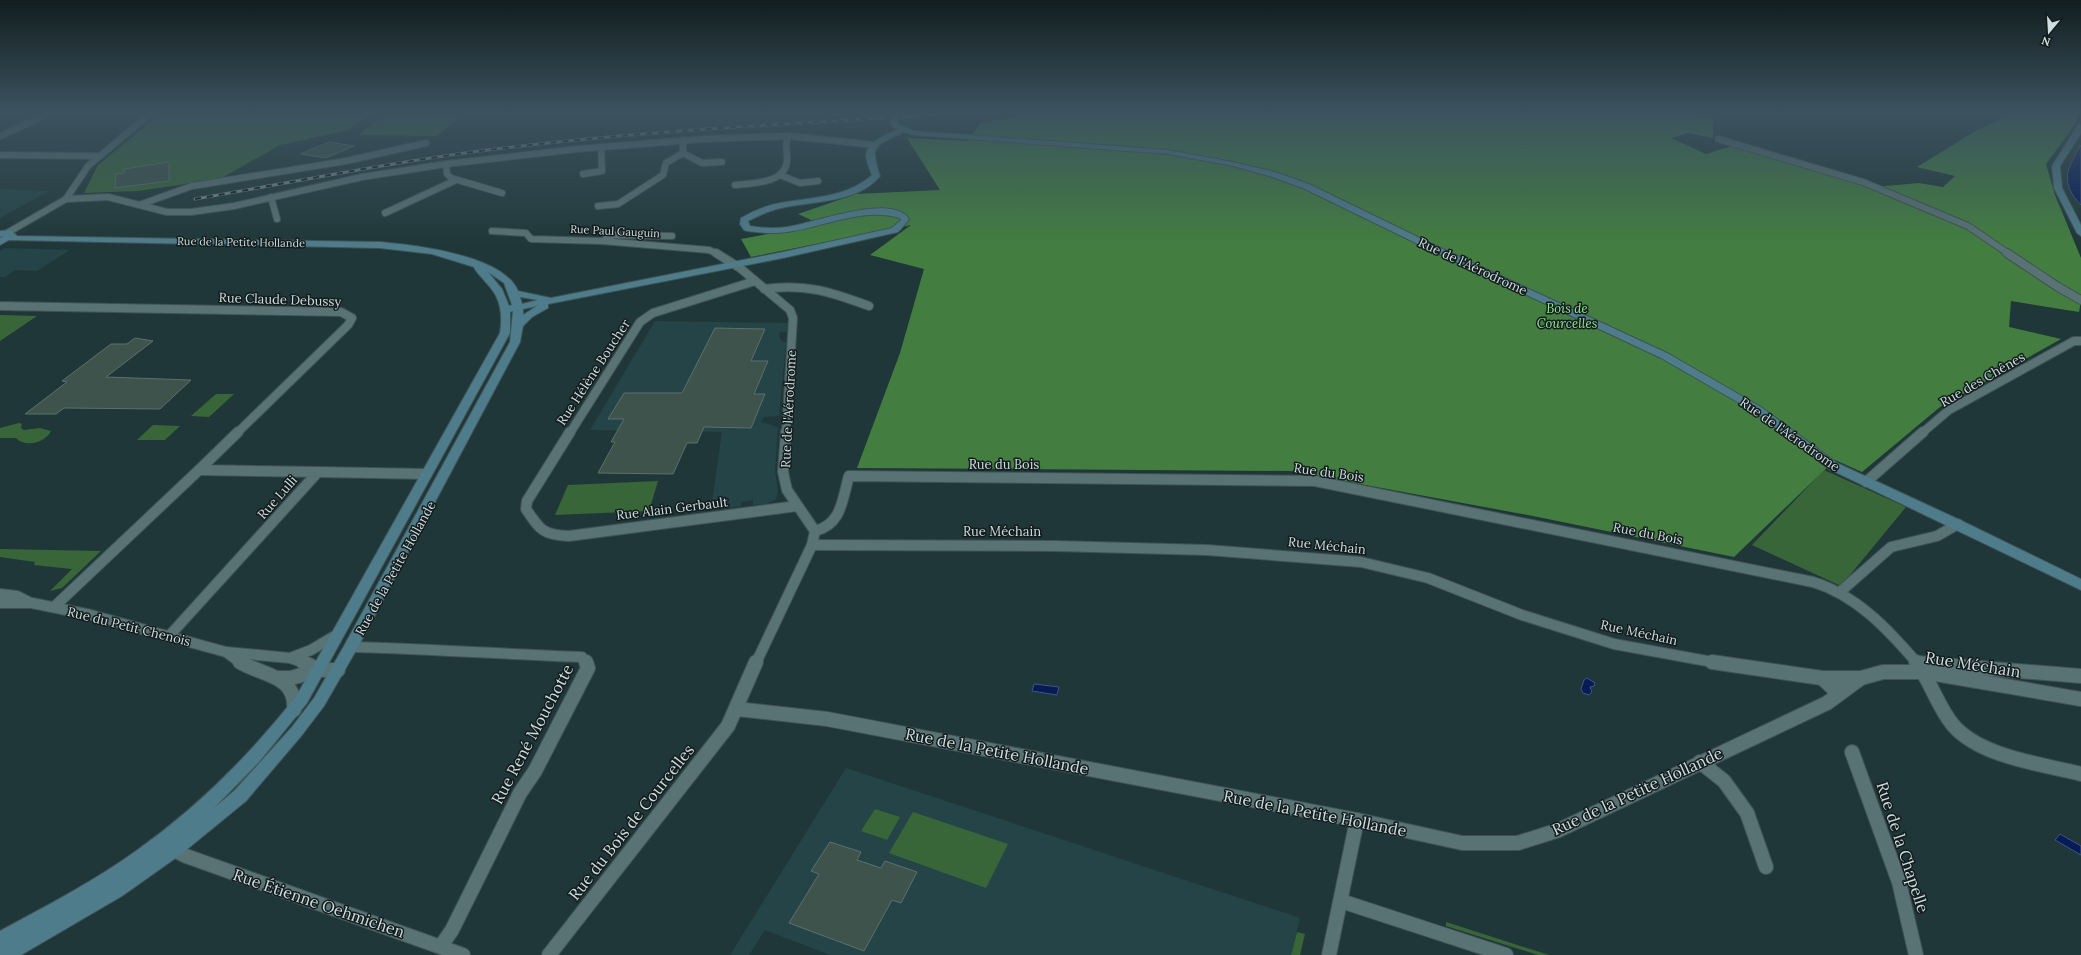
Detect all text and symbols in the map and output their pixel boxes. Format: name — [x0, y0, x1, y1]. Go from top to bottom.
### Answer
north arrow — [2029, 12, 2069, 52]
text: N — [2039, 33, 2052, 49]
street label: Rue Paul Gauguin — [570, 222, 661, 240]
street label: Rue de la Petite Hollande — [177, 234, 305, 250]
street label: Rue de l'Aérodrome — [1416, 234, 1530, 299]
street label: Rue Claude Debussy — [218, 289, 342, 310]
park label: Bois de Courcelles — [1537, 300, 1597, 332]
street label: Rue Hélène Boucher — [553, 316, 634, 429]
street label: Rue des Chênes — [1937, 348, 2028, 411]
street label: Rue de l'Aérodrome — [777, 350, 800, 468]
street label: Rue de l'Aérodrome — [1736, 394, 1843, 475]
street label: Rue du Bois — [969, 456, 1039, 473]
street label: Rue du Bois — [1293, 459, 1365, 486]
street label: Rue Lulli — [254, 472, 301, 523]
street label: Rue Alain Gerbault — [615, 493, 729, 524]
street label: Rue de la Petite Hollande — [351, 498, 440, 639]
street label: Rue du Bois — [1612, 518, 1684, 549]
street label: Rue Méchain — [963, 523, 1041, 540]
street label: Rue Méchain — [1287, 533, 1367, 558]
street label: Rue du Petit Chenois — [65, 603, 192, 650]
street label: Rue Méchain — [1599, 616, 1679, 649]
street label: Rue Méchain — [1924, 647, 2022, 681]
street label: Rue René Mouchotte — [487, 660, 578, 807]
street label: Rue de la Petite Hollande — [904, 723, 1091, 779]
street label: Rue du Bois de Courcelles — [564, 740, 698, 904]
street label: Rue de la Petite Hollande — [1548, 742, 1726, 839]
street label: Rue de la Chapelle — [1872, 779, 1934, 915]
street label: Rue de la Petite Hollande — [1222, 785, 1409, 841]
street label: Rue Étienne Oehmichen — [231, 864, 408, 942]

